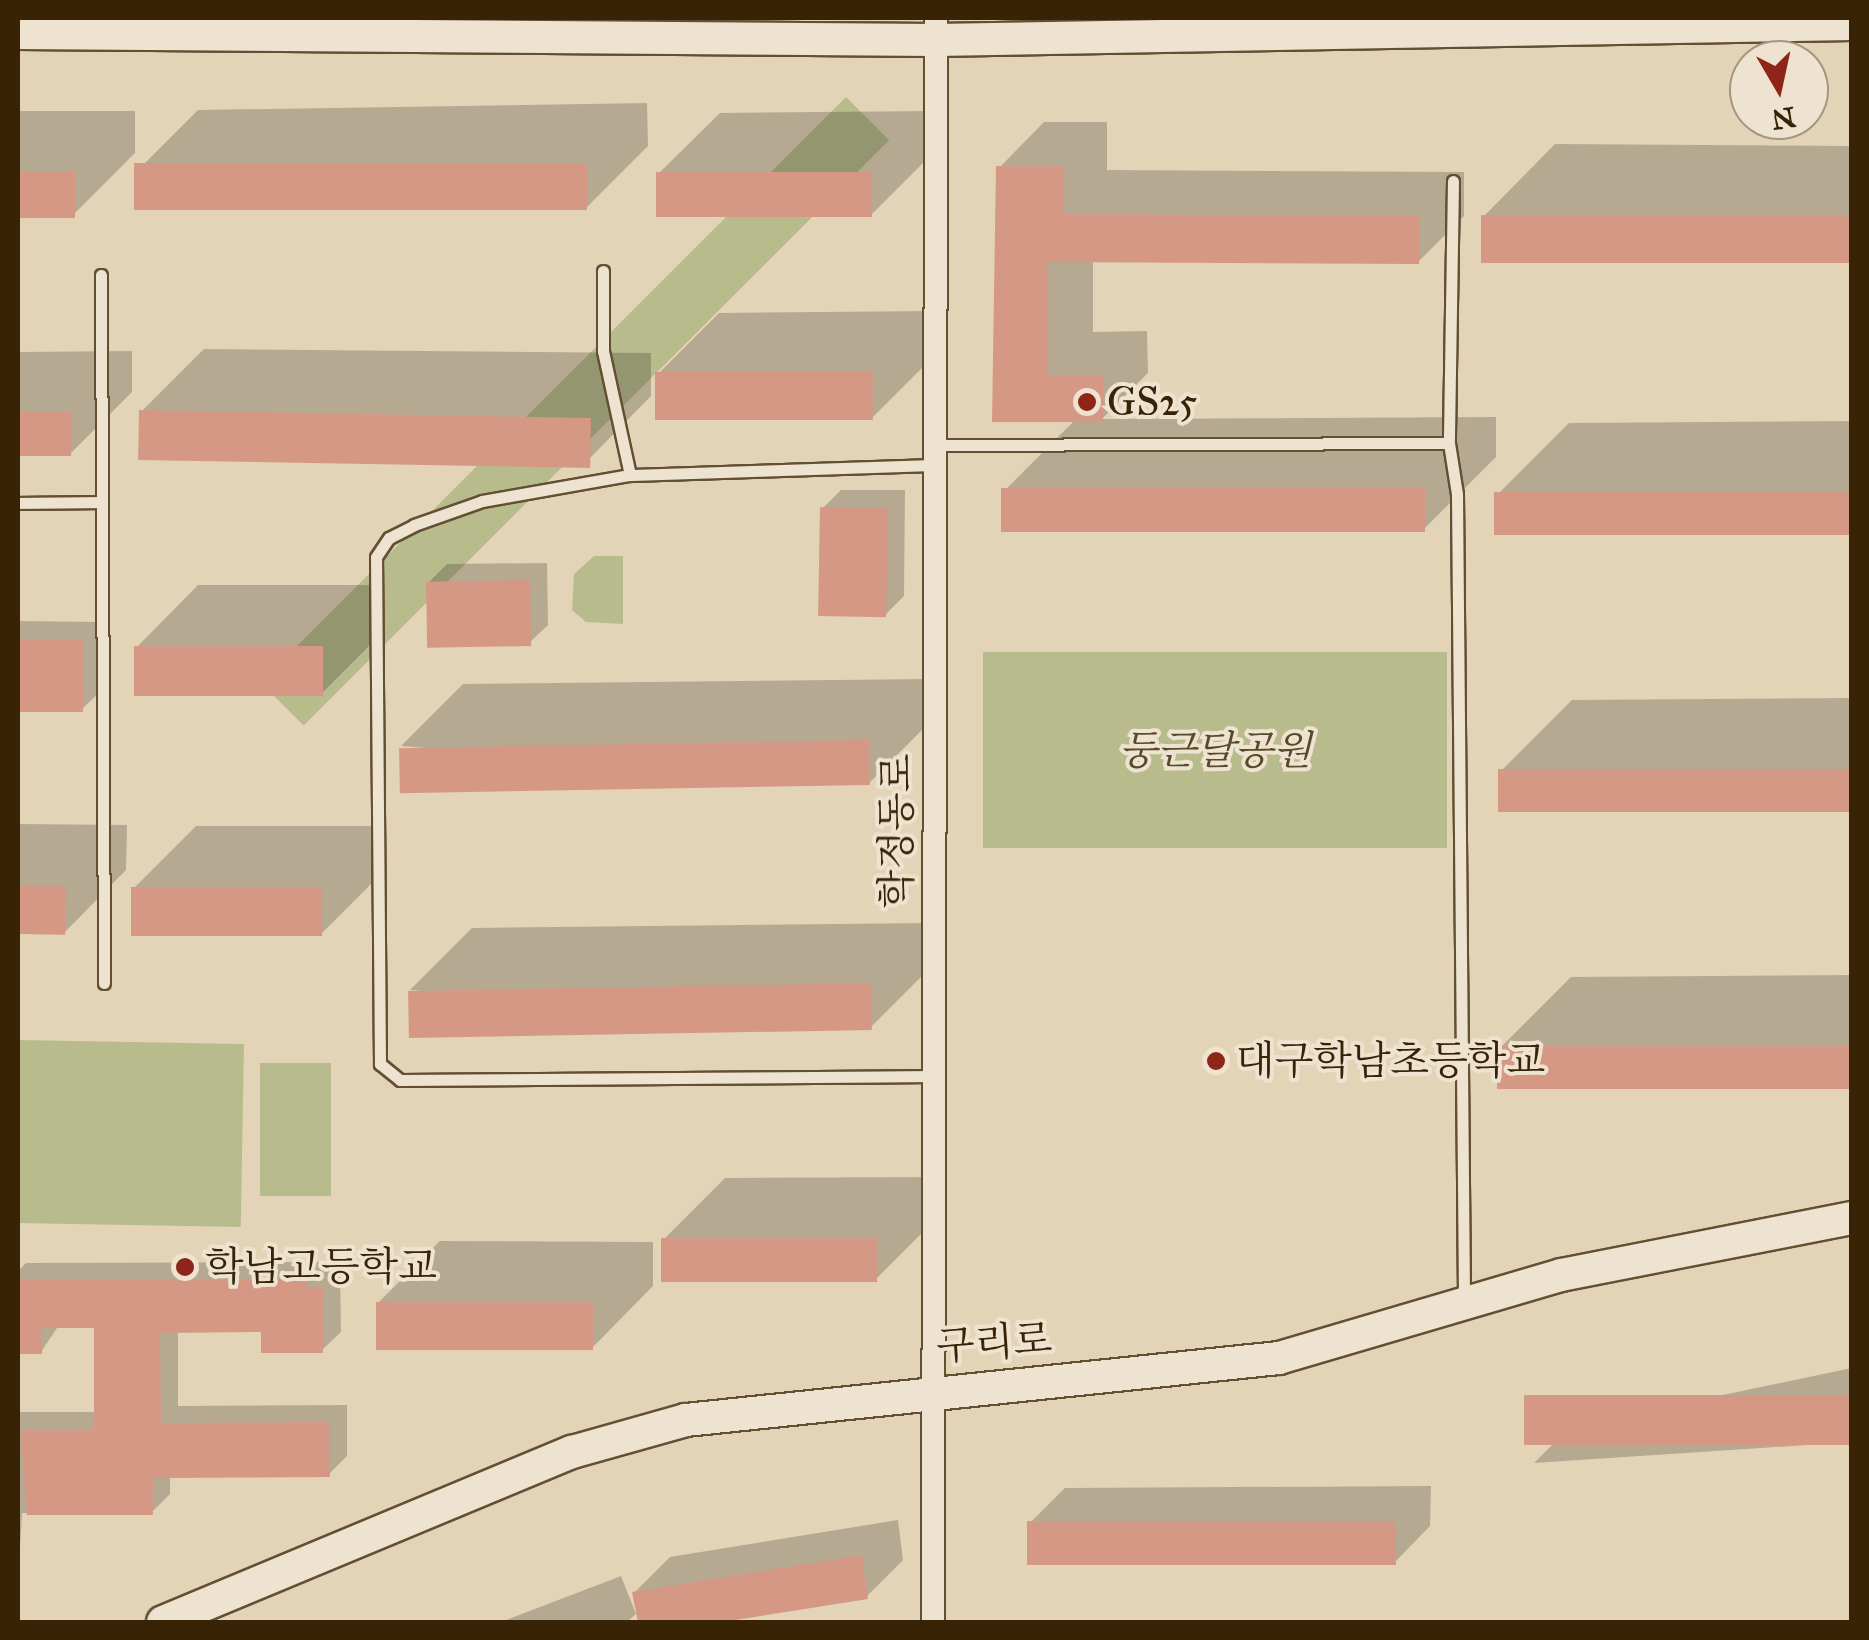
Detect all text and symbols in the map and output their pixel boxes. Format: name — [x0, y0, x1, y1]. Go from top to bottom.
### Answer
north arrow — [1729, 40, 1829, 140]
text: N — [1769, 99, 1798, 137]
place label: GS25 — [1107, 378, 1197, 426]
marker: GS25 — [1076, 391, 1098, 413]
park label: 둥근달공원 — [1118, 727, 1312, 775]
street label: 학정동로 — [873, 754, 921, 908]
place label: 대구학남초등학교 — [1236, 1037, 1545, 1085]
marker: 대구학남초등학교 — [1205, 1050, 1227, 1072]
place label: 학남고등학교 — [205, 1243, 437, 1291]
marker: 학남고등학교 — [174, 1256, 196, 1278]
street label: 구리로 — [935, 1315, 1053, 1371]

